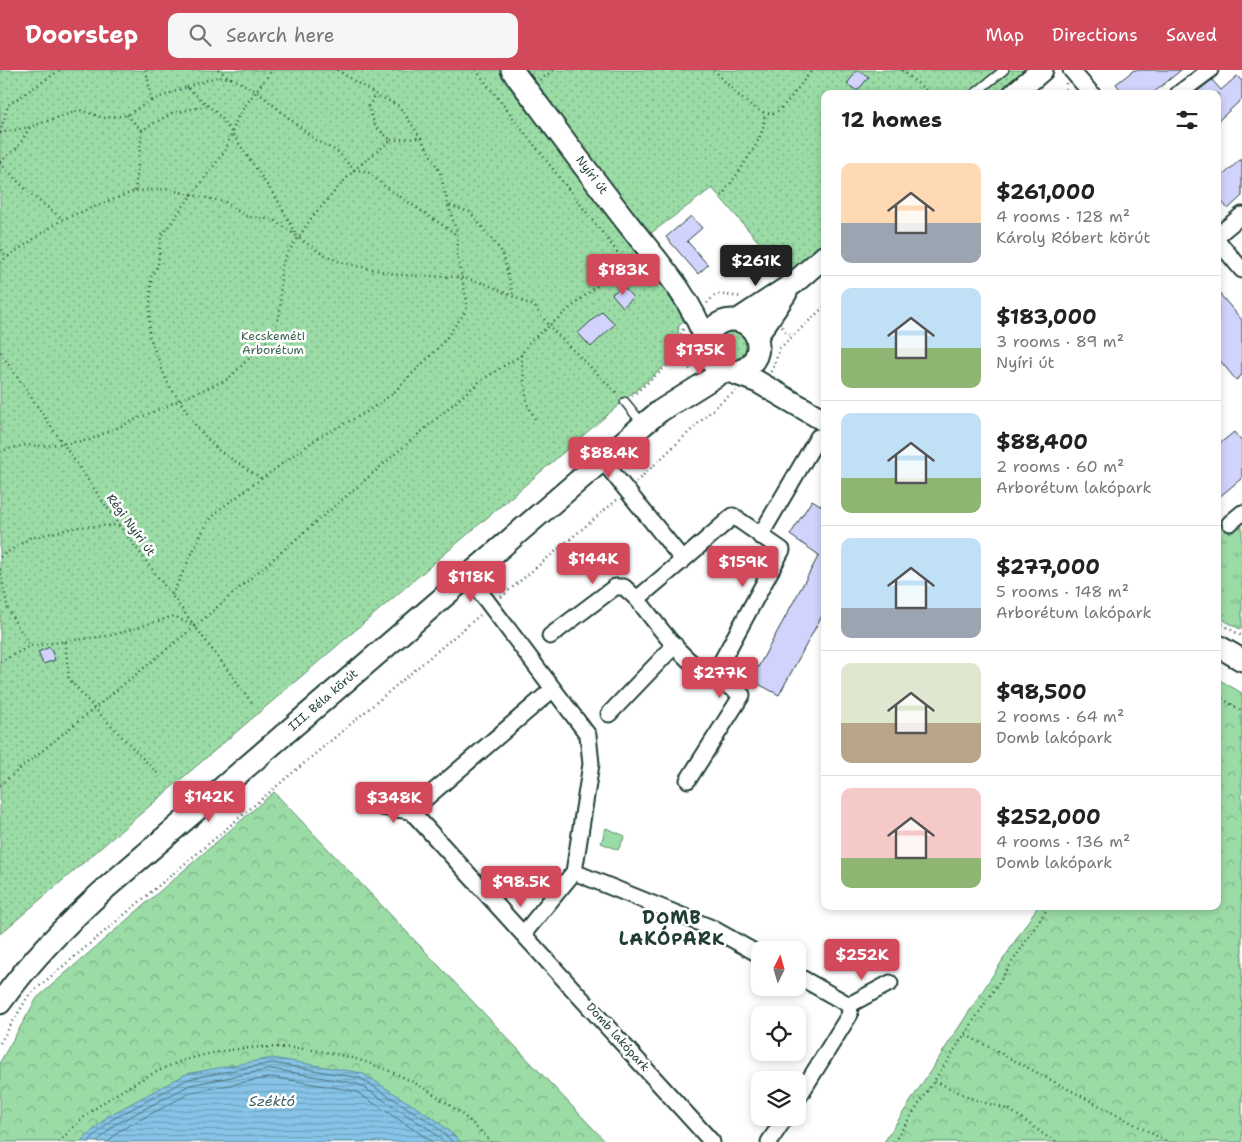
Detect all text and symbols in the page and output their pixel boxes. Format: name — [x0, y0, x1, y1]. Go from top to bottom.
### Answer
search box — [168, 13, 518, 58]
text: Doorstep — [25, 19, 138, 51]
icon: search — [186, 21, 214, 49]
text: Search here — [226, 23, 335, 48]
text: Map — [986, 23, 1024, 47]
text: Directions — [1052, 23, 1138, 47]
text: Saved — [1166, 23, 1217, 47]
text: 12 homes — [841, 106, 942, 134]
icon: filters — [1173, 106, 1201, 134]
street label: Nyíri út — [572, 153, 612, 197]
text: $261,000 — [996, 178, 1095, 206]
icon: home — [881, 183, 941, 243]
text: 4 rooms · 128 m² — [996, 206, 1130, 227]
text: Károly Róbert körút — [996, 227, 1150, 248]
pin: $261K — [721, 244, 791, 287]
text: $261K — [731, 250, 781, 271]
pin: $183K — [588, 254, 658, 296]
text: $183K — [598, 259, 648, 280]
text: $183,000 — [996, 303, 1097, 331]
icon: home — [881, 308, 941, 368]
park label: Kecskeméti Arborétum — [241, 328, 305, 358]
text: 3 rooms · 89 m² — [996, 331, 1124, 352]
pin: $175K — [665, 334, 735, 376]
text: $175K — [675, 339, 725, 360]
text: Nyíri út — [996, 352, 1055, 373]
text: $88,400 — [996, 428, 1088, 456]
icon: home — [881, 433, 941, 493]
pin: $88.4K — [568, 436, 650, 479]
text: $88.4K — [580, 442, 638, 463]
text: 2 rooms · 60 m² — [996, 456, 1124, 477]
text: Arborétum lakópark — [996, 477, 1152, 498]
street label: Régi Nyíri út — [103, 491, 159, 559]
pin: $144K — [558, 542, 628, 585]
pin: $159K — [708, 546, 778, 588]
text: $144K — [568, 548, 618, 569]
text: $159K — [718, 551, 768, 572]
text: $277,000 — [996, 553, 1100, 581]
icon: home — [881, 558, 941, 618]
pin: $118K — [436, 560, 506, 603]
text: $118K — [448, 566, 494, 587]
text: 5 rooms · 148 m² — [996, 581, 1129, 602]
text: Arborétum lakópark — [996, 602, 1152, 623]
pin: $277K — [685, 656, 755, 699]
text: $277K — [693, 662, 747, 683]
street label: III. Béla körút — [285, 665, 361, 735]
text: $98,500 — [996, 678, 1087, 706]
icon: home — [881, 683, 941, 743]
text: 2 rooms · 64 m² — [996, 706, 1124, 727]
text: Domb lakópark — [996, 727, 1112, 748]
pin: $142K — [174, 780, 244, 823]
pin: $348K — [359, 782, 429, 824]
text: $142K — [184, 786, 234, 807]
text: $348K — [366, 787, 422, 808]
text: $252,000 — [996, 803, 1101, 831]
icon: home — [881, 808, 941, 868]
text: 4 rooms · 136 m² — [996, 831, 1130, 852]
text: Domb lakópark — [996, 852, 1112, 873]
pin: $98.5K — [480, 866, 562, 908]
text: $98.5K — [492, 871, 550, 892]
district label: DOMB LAKÓPARK — [619, 906, 725, 951]
pin: $252K — [827, 938, 897, 981]
north arrow — [751, 941, 806, 996]
map controls — [751, 941, 806, 1126]
text: $252K — [835, 944, 889, 965]
street label: Domb lakópark — [583, 999, 653, 1075]
button: locate — [751, 1006, 806, 1061]
button: layers — [751, 1071, 806, 1126]
water label: Széktó — [249, 1092, 295, 1110]

